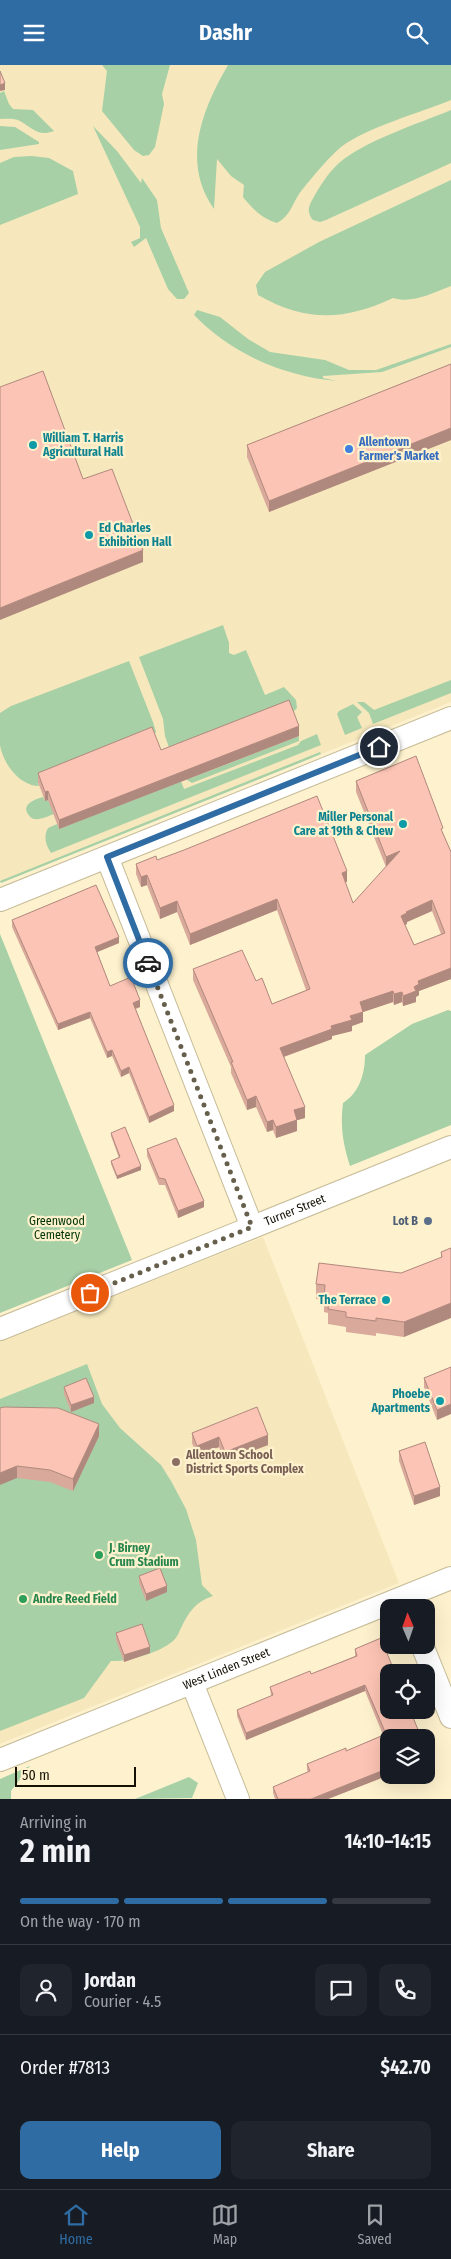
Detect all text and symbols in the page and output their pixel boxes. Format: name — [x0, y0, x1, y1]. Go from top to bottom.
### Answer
icon: menu — [20, 19, 48, 47]
text: Dashr — [199, 19, 252, 46]
icon: search — [403, 19, 431, 47]
place label: William T. Harris Agricultural Hall — [42, 431, 124, 459]
place label: Allentown Farmer's Market — [358, 435, 440, 463]
marker: William T. Harris Agricultural Hall — [27, 439, 39, 451]
marker: Allentown Farmer's Market — [343, 443, 355, 455]
place label: Ed Charles Exhibition Hall — [99, 521, 172, 549]
marker: Ed Charles Exhibition Hall — [83, 529, 95, 541]
pin — [358, 726, 400, 768]
icon: home — [365, 733, 393, 761]
place label: Miller Personal Care at 19th & Chew — [294, 810, 394, 838]
marker: Miller Personal Care at 19th & Chew — [397, 818, 409, 830]
courier — [123, 938, 173, 988]
icon: car — [134, 949, 162, 977]
street label: Turner Street — [262, 1191, 327, 1229]
park label: Greenwood Cemetery — [29, 1214, 85, 1242]
place label: Lot B — [393, 1214, 418, 1228]
marker: Lot B — [422, 1215, 434, 1227]
pin — [69, 1272, 111, 1314]
icon: bag — [76, 1279, 104, 1307]
place label: The Terrace — [318, 1293, 376, 1307]
marker: The Terrace — [380, 1294, 392, 1306]
place label: Phoebe Apartments — [370, 1387, 431, 1415]
marker: Phoebe Apartments — [434, 1395, 446, 1407]
place label: Allentown School District Sports Complex — [185, 1448, 304, 1476]
marker: Allentown School District Sports Complex — [170, 1456, 182, 1468]
place label: J. Birney Crum Stadium — [108, 1541, 179, 1569]
marker: J. Birney Crum Stadium — [93, 1549, 105, 1561]
place label: Andre Reed Field — [32, 1592, 117, 1606]
marker: Andre Reed Field — [17, 1593, 29, 1605]
north arrow — [380, 1599, 435, 1654]
map controls — [380, 1599, 435, 1784]
street label: West Linden Street — [181, 1645, 272, 1692]
button: locate — [380, 1664, 435, 1719]
button: layers — [380, 1729, 435, 1784]
scale bar — [15, 1764, 136, 1787]
text: 50 m — [22, 1767, 50, 1784]
text: Arriving in — [20, 1813, 87, 1832]
text: 14:10–14:15 — [345, 1830, 431, 1853]
text: 2 min — [20, 1832, 91, 1870]
text: On the way · 170 m — [20, 1912, 140, 1931]
button: person — [20, 1964, 72, 2016]
button: chat — [315, 1964, 367, 2016]
button: phone — [379, 1964, 431, 2016]
text: Jordan — [84, 1969, 136, 1992]
text: Courier · 4.5 — [84, 1992, 161, 2011]
text: Order #7813 — [20, 2056, 110, 2079]
text: $42.70 — [381, 2056, 431, 2079]
button: Help — [20, 2121, 221, 2179]
button: Share — [231, 2121, 431, 2179]
tab: Home — [59, 2201, 93, 2248]
tab: Map — [211, 2201, 239, 2248]
tab: Saved — [358, 2201, 392, 2248]

